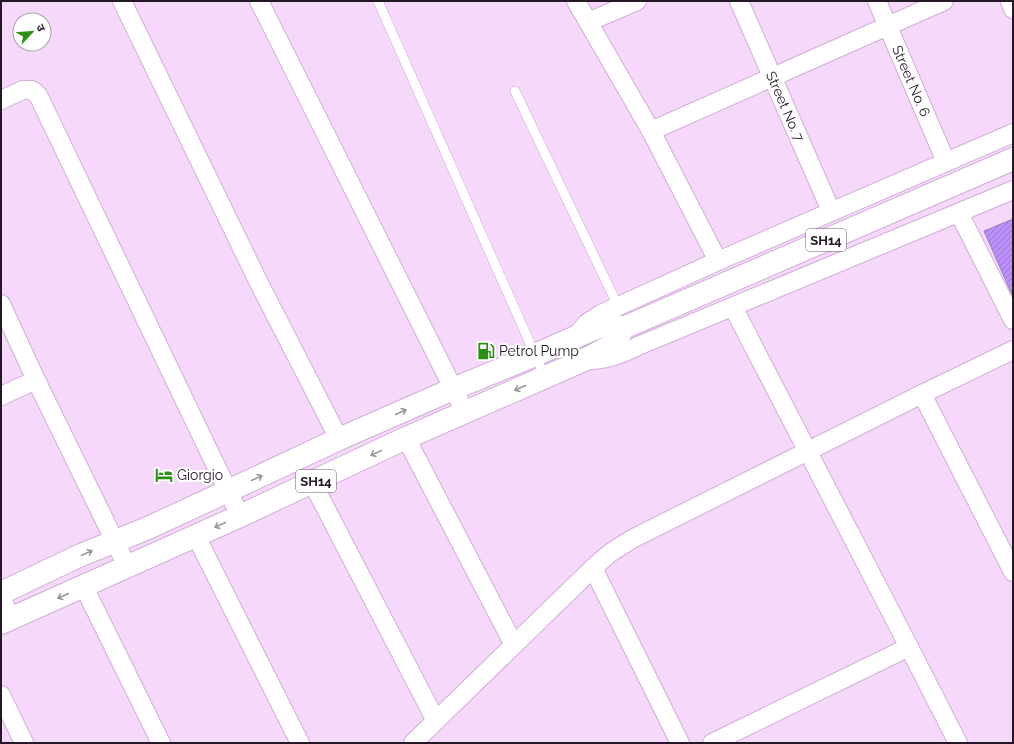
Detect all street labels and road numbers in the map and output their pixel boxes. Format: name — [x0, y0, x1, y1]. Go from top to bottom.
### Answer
street label: Street No. 6 — [889, 43, 934, 119]
street label: Street No. 7 — [763, 69, 808, 144]
road number: SH14 — [806, 229, 846, 251]
road number: SH14 — [296, 470, 336, 492]

